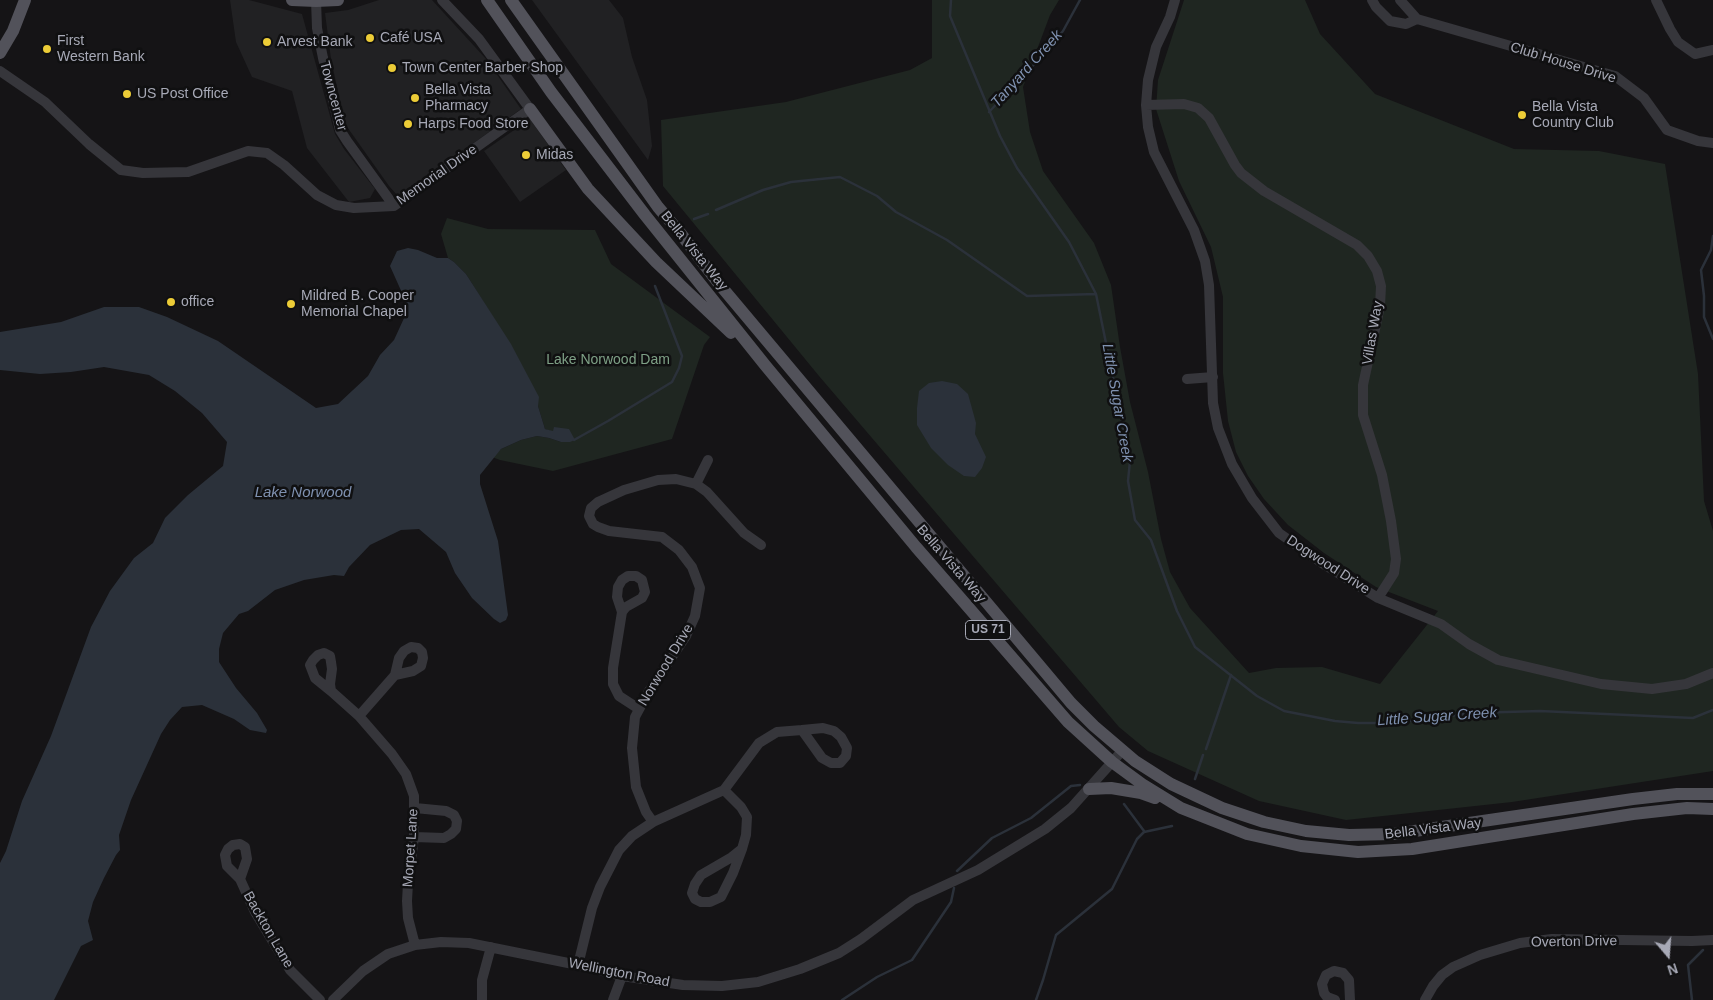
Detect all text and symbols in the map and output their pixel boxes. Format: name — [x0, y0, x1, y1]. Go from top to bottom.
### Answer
water label: Tanyard Creek — [988, 27, 1066, 111]
place label: Café USA — [380, 30, 442, 46]
marker: Café USA — [364, 32, 376, 44]
place label: First Western Bank — [57, 33, 145, 65]
place label: Arvest Bank — [277, 34, 352, 50]
marker: Arvest Bank — [261, 36, 273, 48]
street label: Club House Drive — [1508, 39, 1618, 87]
marker: First Western Bank — [41, 43, 53, 55]
street label: Towncenter — [316, 59, 350, 133]
place label: Town Center Barber Shop — [402, 60, 563, 76]
marker: Town Center Barber Shop — [386, 62, 398, 74]
place label: Bella Vista Pharmacy — [425, 82, 491, 114]
place label: US Post Office — [137, 86, 229, 102]
marker: US Post Office — [121, 88, 133, 100]
marker: Bella Vista Pharmacy — [409, 92, 421, 104]
place label: Bella Vista Country Club — [1532, 99, 1614, 132]
marker: Bella Vista Country Club — [1516, 109, 1528, 121]
place label: Harps Food Store — [418, 116, 528, 132]
marker: Harps Food Store — [402, 118, 414, 130]
street label: Memorial Drive — [394, 141, 480, 209]
place label: Midas — [536, 147, 573, 163]
marker: Midas — [520, 149, 532, 161]
street label: Bella Vista Way — [657, 208, 731, 294]
place label: Mildred B. Cooper Memorial Chapel — [301, 288, 414, 321]
place label: office — [181, 294, 214, 310]
marker: office — [165, 296, 177, 308]
marker: Mildred B. Cooper Memorial Chapel — [285, 298, 297, 310]
street label: Villas Way — [1359, 300, 1387, 366]
water label: Little Sugar Creek — [1098, 342, 1136, 464]
park label: Lake Norwood Dam — [546, 352, 670, 368]
water label: Lake Norwood — [255, 484, 351, 502]
street label: Bella Vista Way — [913, 522, 989, 606]
street label: Dogwood Drive — [1283, 532, 1373, 598]
road number: US 71 — [966, 620, 1010, 640]
street label: Norwood Drive — [635, 621, 697, 709]
water label: Little Sugar Creek — [1376, 704, 1498, 730]
street label: Morpet Lane — [400, 808, 422, 888]
street label: Bella Vista Way — [1384, 815, 1482, 843]
street label: Backton Lane — [239, 889, 297, 971]
north arrow — [1643, 930, 1693, 980]
street label: Overton Drive — [1531, 933, 1617, 951]
street label: Wellington Road — [567, 955, 671, 991]
text: N — [1665, 960, 1680, 978]

